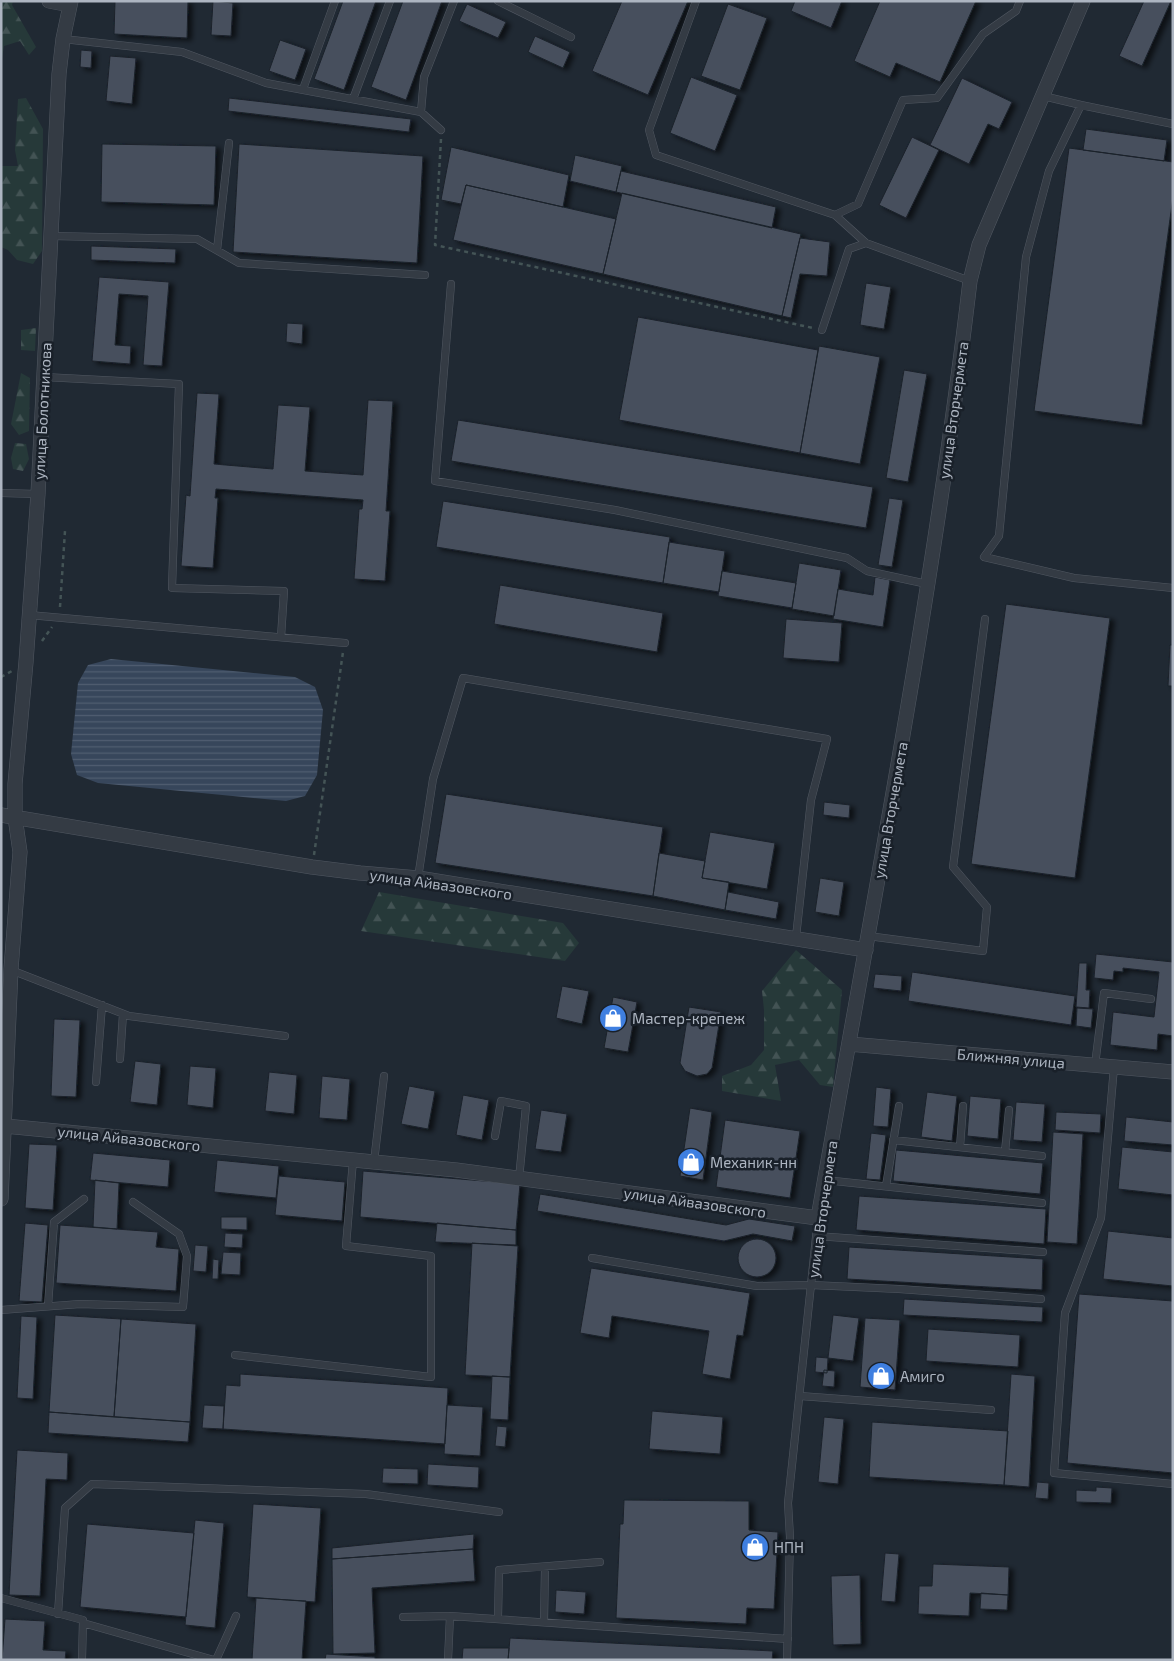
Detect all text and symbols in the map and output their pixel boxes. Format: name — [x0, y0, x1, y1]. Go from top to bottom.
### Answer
street label: улица Вторчермета — [934, 340, 973, 480]
street label: улица Болотникова — [29, 342, 56, 480]
street label: улица Вторчермета — [869, 740, 912, 880]
street label: улица Айвазовского — [369, 865, 513, 904]
shop icon: Мастер-крепеж — [598, 1003, 628, 1033]
place label: Мастер-крепеж — [632, 1009, 745, 1027]
street label: Ближняя улица — [956, 1044, 1066, 1073]
street label: улица Айвазовского — [57, 1122, 201, 1155]
street label: улица Вторчермета — [803, 1139, 842, 1279]
shop icon: Механик-нн — [676, 1147, 706, 1177]
place label: Механик-нн — [710, 1153, 797, 1171]
street label: улица Айвазовского — [623, 1183, 767, 1222]
shop icon: Амиго — [866, 1361, 896, 1391]
place label: Амиго — [900, 1367, 945, 1385]
shop icon: НПН — [740, 1532, 770, 1562]
place label: НПН — [774, 1538, 804, 1556]

